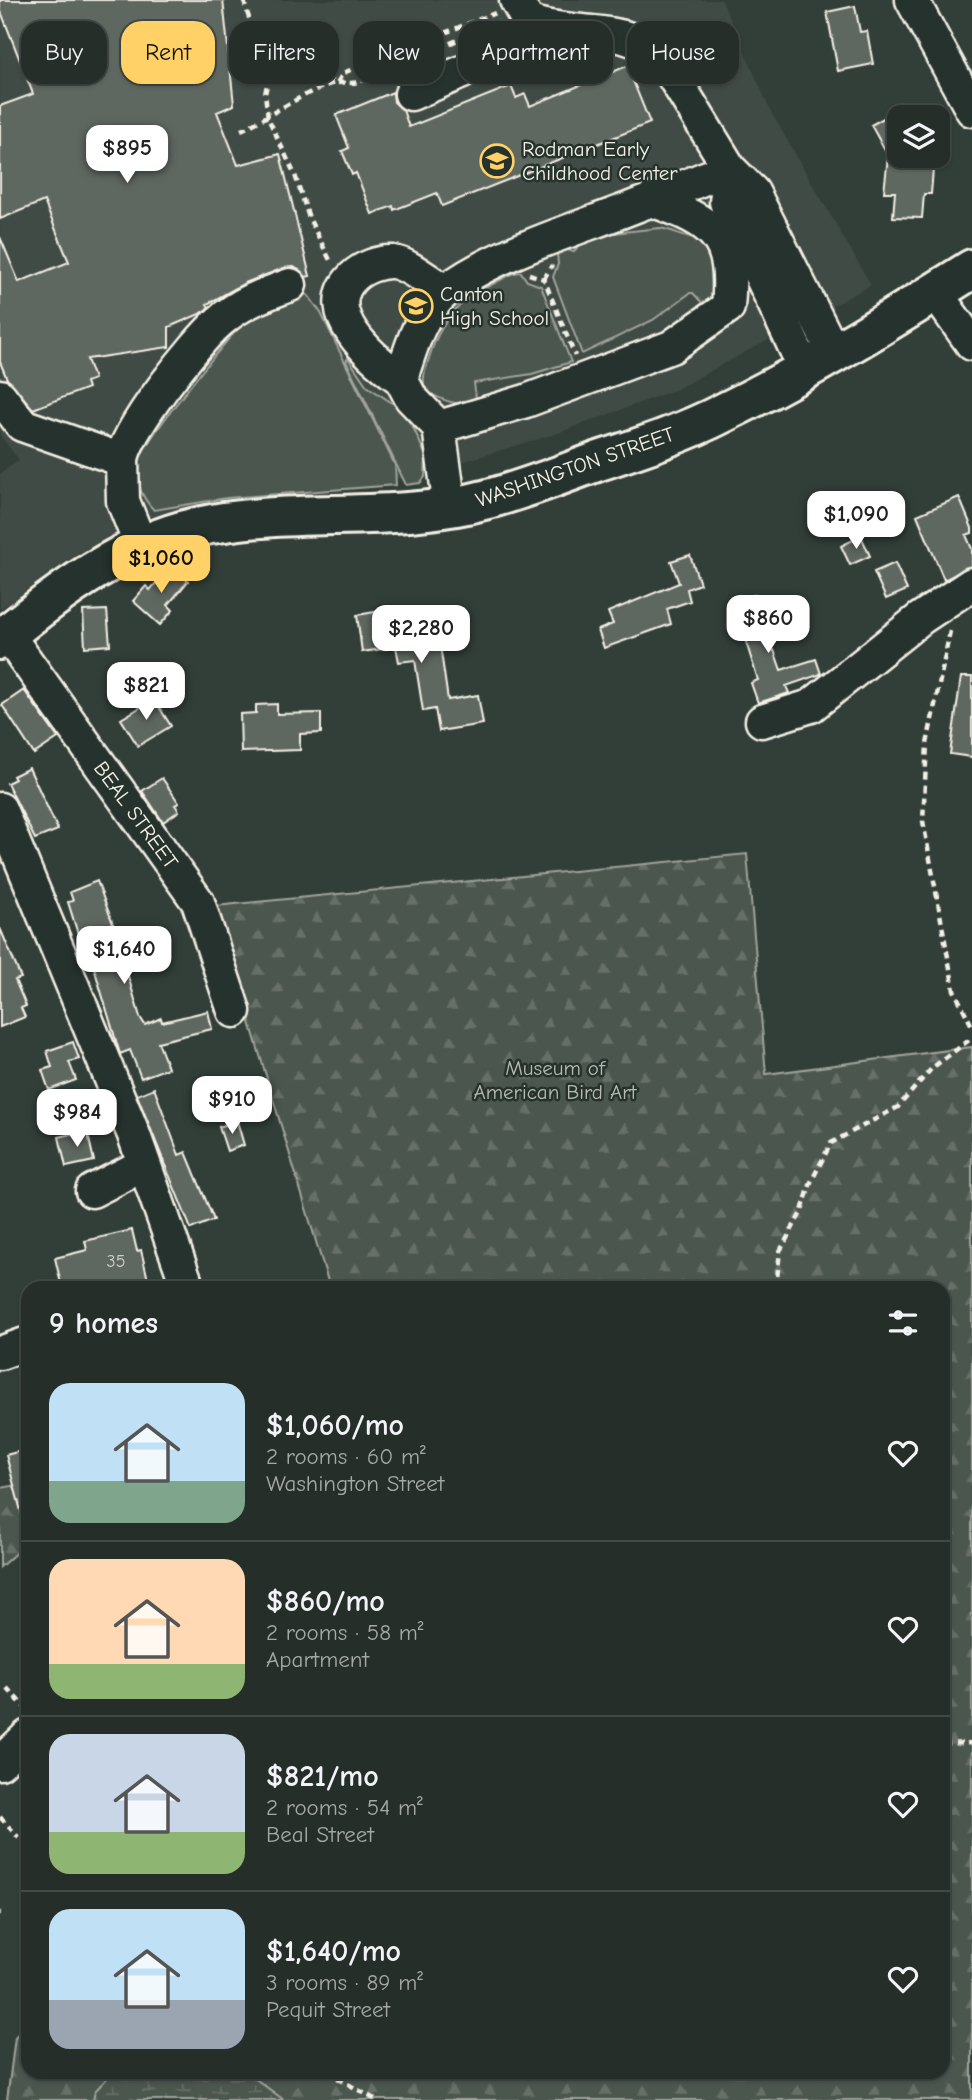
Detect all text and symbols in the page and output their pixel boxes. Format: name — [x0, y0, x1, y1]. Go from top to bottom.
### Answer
chip: Buy — [21, 21, 107, 84]
chip: Rent — [121, 21, 215, 84]
chip: Filters — [229, 21, 339, 84]
chip: New — [353, 21, 444, 84]
chip: Apartment — [458, 21, 613, 84]
chip: House — [627, 21, 739, 84]
map controls — [887, 105, 950, 168]
button: layers — [887, 105, 950, 168]
pin: $895 — [86, 125, 168, 185]
text: $895 — [102, 134, 152, 161]
place label: Rodman Early Childhood Center — [522, 137, 678, 185]
school or university icon: Rodman Early Childhood Center — [478, 142, 516, 180]
place label: Canton High School — [440, 282, 549, 330]
school or university icon: Canton High School — [397, 287, 435, 325]
street label: WASHINGTON STREET — [472, 422, 678, 512]
pin: $1,090 — [799, 491, 913, 551]
text: $1,090 — [823, 500, 889, 527]
pin: $1,060 — [104, 536, 218, 595]
text: $1,060 — [128, 544, 194, 571]
pin: $860 — [727, 596, 809, 655]
text: $860 — [743, 604, 793, 631]
pin: $2,280 — [364, 606, 478, 665]
text: $2,280 — [388, 614, 454, 641]
pin: $821 — [105, 662, 187, 722]
text: $821 — [123, 671, 169, 698]
street label: BEAL STREET — [89, 757, 183, 873]
pin: $1,640 — [67, 926, 181, 986]
text: $1,640 — [92, 935, 156, 962]
park label: Museum of American Bird Art — [474, 1056, 637, 1104]
pin: $910 — [191, 1076, 273, 1136]
text: $910 — [208, 1085, 256, 1112]
pin: $984 — [36, 1090, 118, 1149]
text: $984 — [53, 1098, 101, 1125]
house number: 35 — [107, 1251, 125, 1272]
icon: filters — [884, 1304, 922, 1342]
text: 9 homes — [49, 1306, 158, 1341]
text: $1,060/mo — [266, 1408, 404, 1443]
icon: home — [105, 1411, 189, 1495]
icon: heart — [884, 1434, 922, 1472]
text: 2 rooms · 60 m² — [266, 1443, 426, 1470]
text: Washington Street — [266, 1470, 444, 1497]
text: $860/mo — [266, 1584, 385, 1619]
icon: home — [105, 1587, 189, 1671]
icon: heart — [884, 1610, 922, 1648]
text: 2 rooms · 58 m² — [266, 1619, 424, 1646]
text: Apartment — [266, 1646, 369, 1673]
text: $821/mo — [266, 1759, 379, 1794]
icon: home — [105, 1762, 189, 1846]
icon: heart — [884, 1785, 922, 1823]
text: 2 rooms · 54 m² — [266, 1794, 423, 1821]
text: Beal Street — [266, 1821, 374, 1848]
text: $1,640/mo — [266, 1934, 401, 1969]
icon: home — [105, 1937, 189, 2021]
icon: heart — [884, 1960, 922, 1998]
text: 3 rooms · 89 m² — [266, 1969, 423, 1996]
text: Pequit Street — [266, 1996, 390, 2023]

